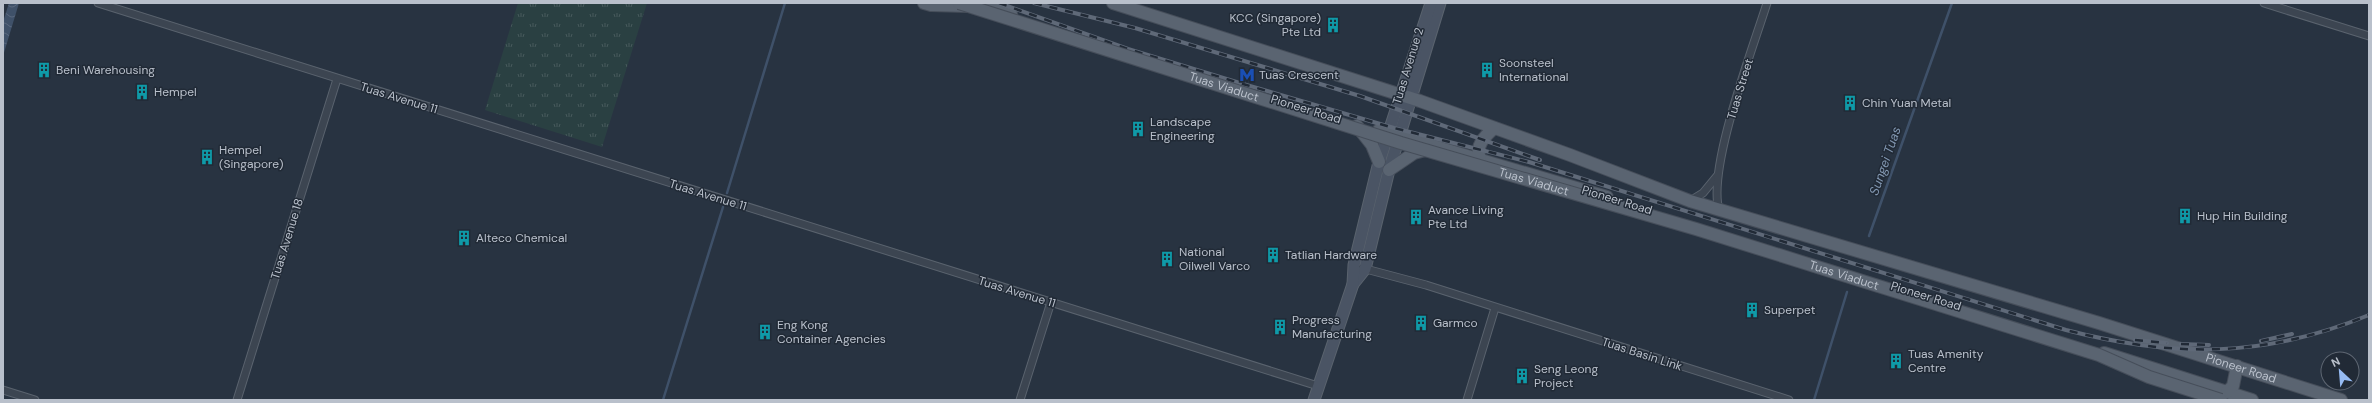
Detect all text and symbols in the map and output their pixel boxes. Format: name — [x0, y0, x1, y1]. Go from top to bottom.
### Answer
place label: KCC (Singapore) Pte Ltd — [1230, 10, 1321, 40]
building icon: KCC (Singapore) Pte Ltd — [1324, 16, 1342, 34]
street label: Tuas Avenue 2 — [1389, 26, 1427, 106]
place label: Soonsteel International — [1499, 55, 1569, 85]
street label: Tuas Street — [1723, 56, 1757, 121]
building icon: Beni Warehousing — [35, 61, 53, 79]
building icon: Soonsteel International — [1478, 61, 1496, 79]
place label: Beni Warehousing — [56, 62, 155, 78]
metro station icon: Tuas Crescent — [1238, 66, 1256, 84]
place label: Tuas Crescent — [1259, 67, 1339, 83]
street label: Tuas Viaduct — [1187, 68, 1261, 106]
street label: Tuas Avenue 11 — [358, 79, 440, 117]
building icon: Hempel — [133, 83, 151, 101]
place label: Hempel — [154, 84, 197, 100]
street label: Pioneer Road — [1269, 91, 1343, 127]
building icon: Chin Yuan Metal — [1841, 94, 1859, 112]
place label: Chin Yuan Metal — [1862, 95, 1951, 111]
place label: Landscape Engineering — [1150, 114, 1215, 144]
building icon: Landscape Engineering — [1129, 120, 1147, 138]
water label: Sungei Tuas — [1865, 124, 1905, 198]
place label: Hempel (Singapore) — [219, 142, 284, 172]
building icon: Hempel (Singapore) — [198, 148, 216, 166]
street label: Tuas Viaduct — [1497, 164, 1571, 200]
street label: Tuas Avenue 11 — [667, 176, 749, 214]
street label: Pioneer Road — [1580, 182, 1654, 218]
street label: Tuas Avenue 18 — [267, 197, 307, 281]
place label: Avance Living Pte Ltd — [1428, 202, 1504, 232]
building icon: Hup Hin Building — [2176, 207, 2194, 225]
building icon: Avance Living Pte Ltd — [1407, 208, 1425, 226]
place label: Hup Hin Building — [2197, 208, 2288, 224]
building icon: Alteco Chemical — [455, 229, 473, 247]
place label: Alteco Chemical — [476, 230, 567, 246]
place label: National Oilwell Varco — [1179, 244, 1250, 274]
building icon: Tatlian Hardware — [1264, 246, 1282, 264]
place label: Tatlian Hardware — [1285, 247, 1377, 263]
building icon: National Oilwell Varco — [1158, 250, 1176, 268]
street label: Tuas Viaduct — [1807, 257, 1881, 294]
street label: Tuas Avenue 11 — [976, 273, 1058, 311]
street label: Pioneer Road — [1889, 278, 1963, 314]
building icon: Superpet — [1743, 301, 1761, 319]
place label: Superpet — [1764, 302, 1816, 318]
place label: Progress Manufacturing — [1292, 312, 1372, 342]
building icon: Garmco — [1412, 314, 1430, 332]
place label: Garmco — [1433, 315, 1478, 331]
place label: Eng Kong Container Agencies — [777, 317, 886, 347]
building icon: Progress Manufacturing — [1271, 318, 1289, 336]
building icon: Eng Kong Container Agencies — [756, 323, 774, 341]
street label: Tuas Basin Link — [1600, 333, 1684, 375]
place label: Tuas Amenity Centre — [1908, 346, 1984, 376]
street label: Pioneer Road — [2204, 349, 2278, 387]
north arrow — [2320, 351, 2360, 391]
building icon: Tuas Amenity Centre — [1887, 352, 1905, 370]
text: N — [2329, 354, 2342, 370]
place label: Seng Leong Project — [1534, 361, 1598, 391]
building icon: Seng Leong Project — [1513, 367, 1531, 385]

